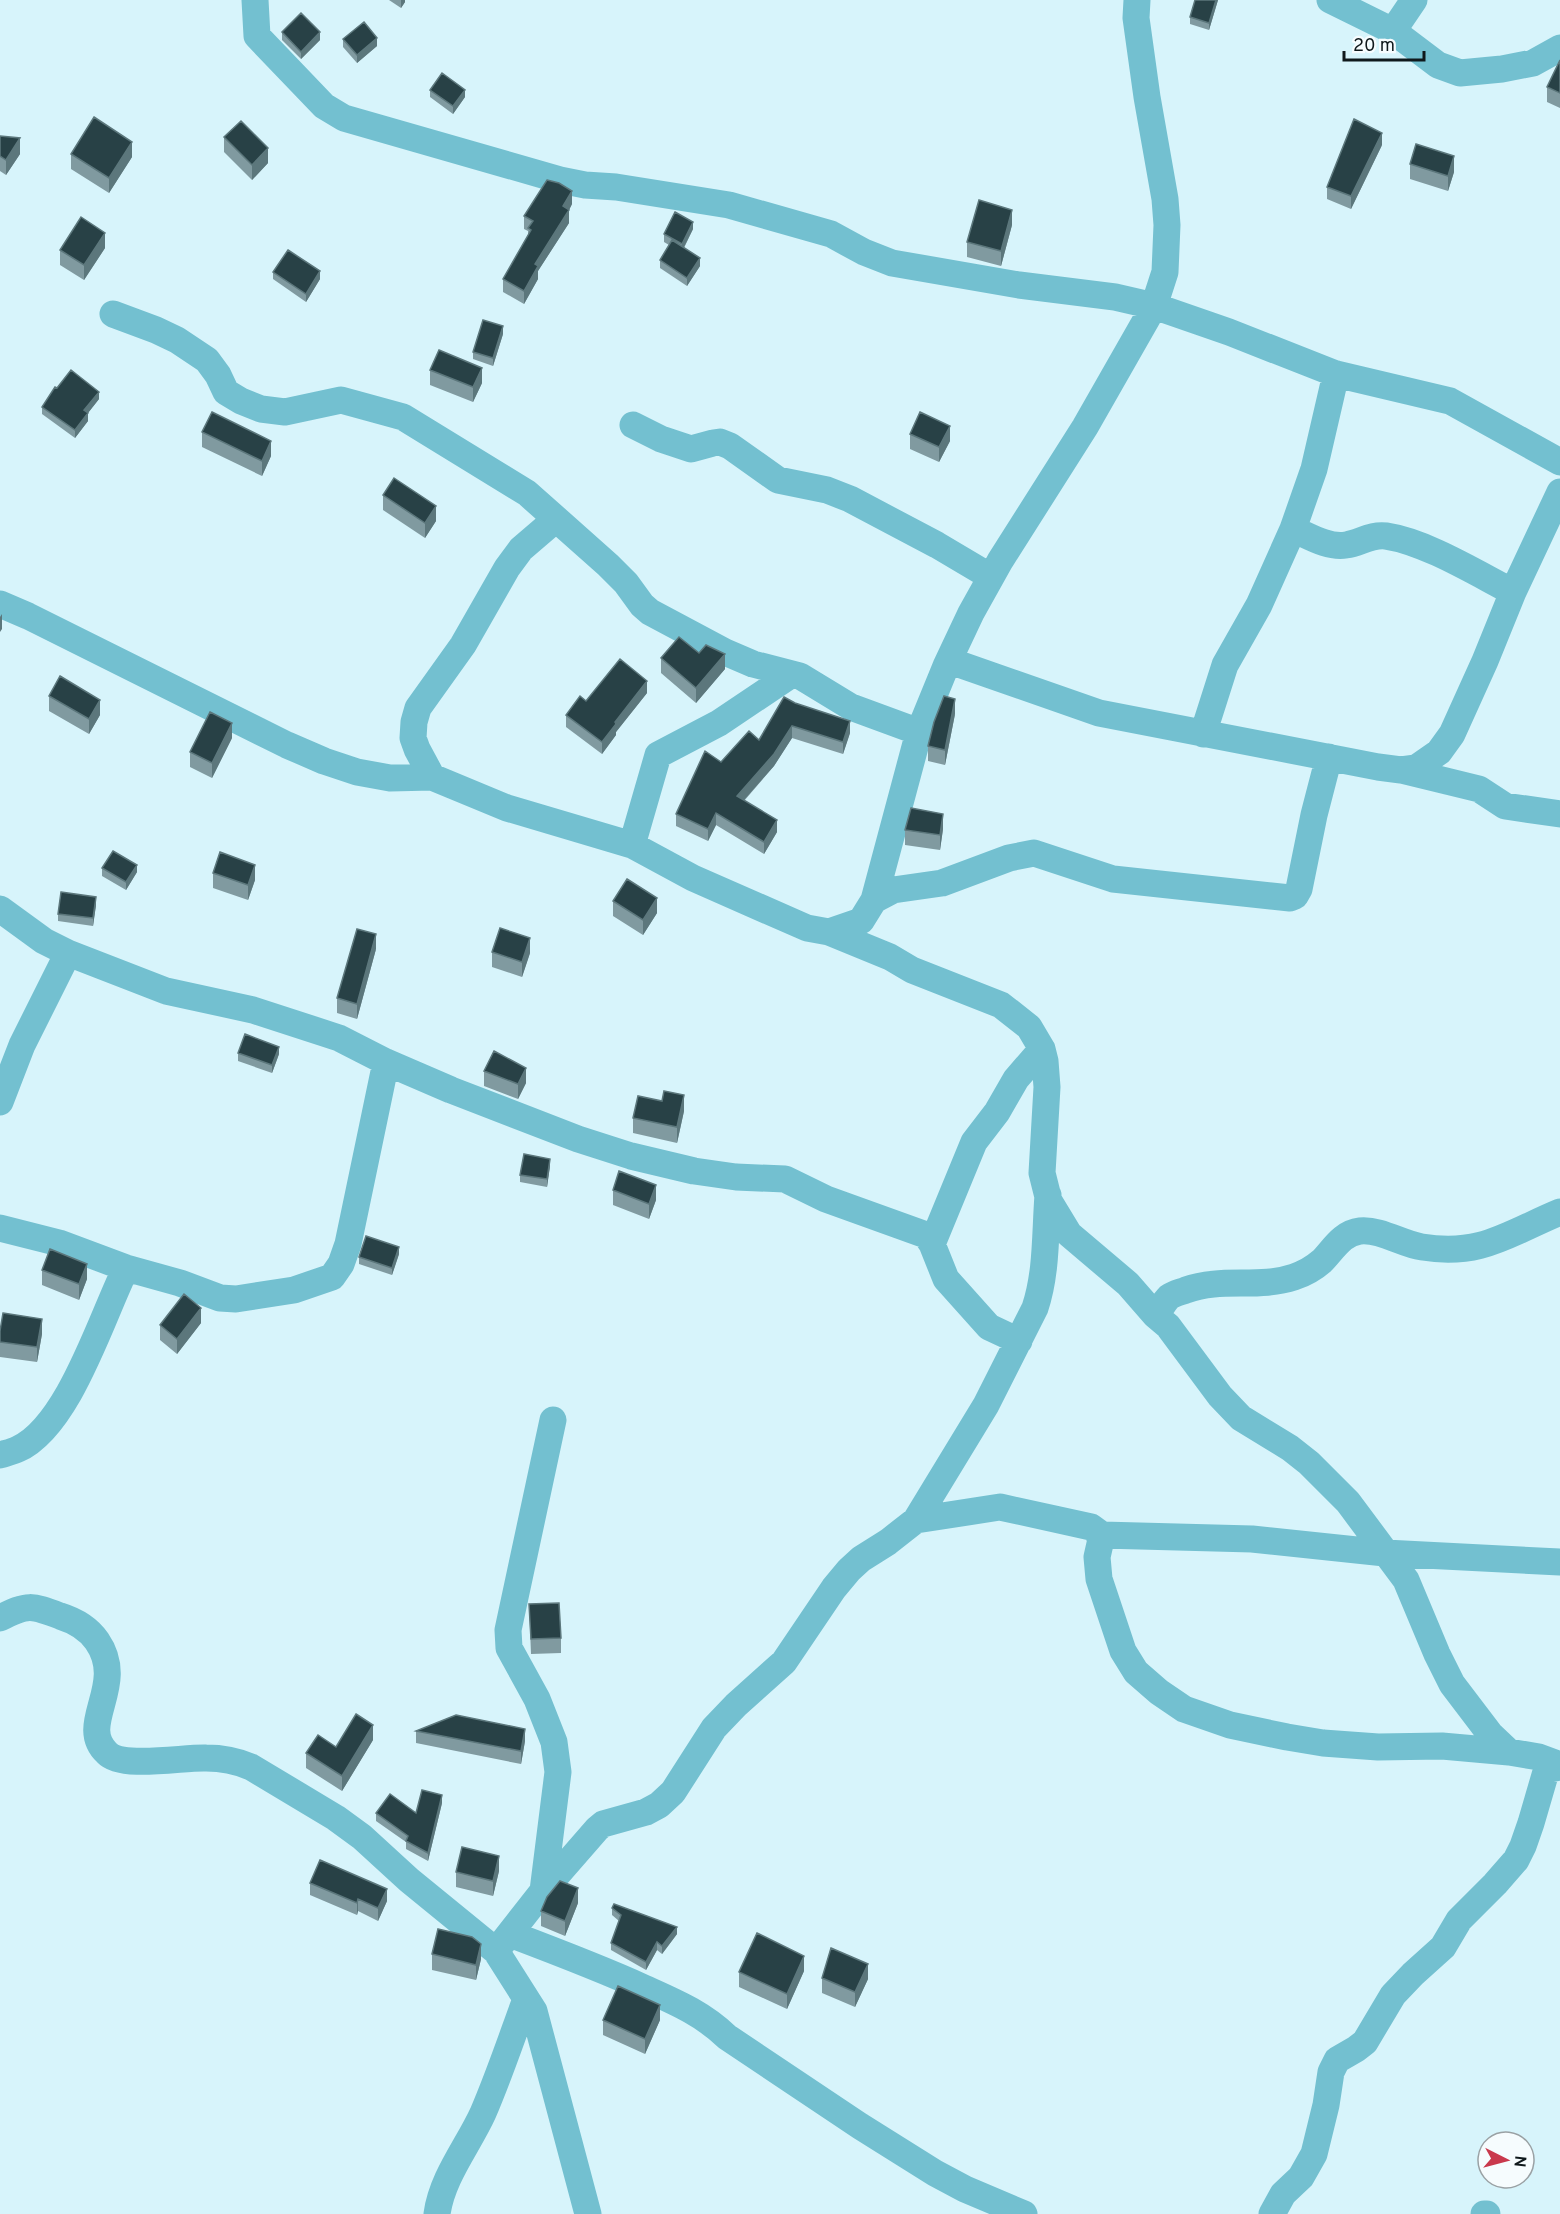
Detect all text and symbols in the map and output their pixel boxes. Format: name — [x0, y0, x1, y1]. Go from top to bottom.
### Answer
scale bar — [1344, 24, 1424, 62]
text: 20 m — [1353, 35, 1395, 58]
north arrow — [1476, 2130, 1536, 2190]
text: N — [1508, 2155, 1529, 2168]

